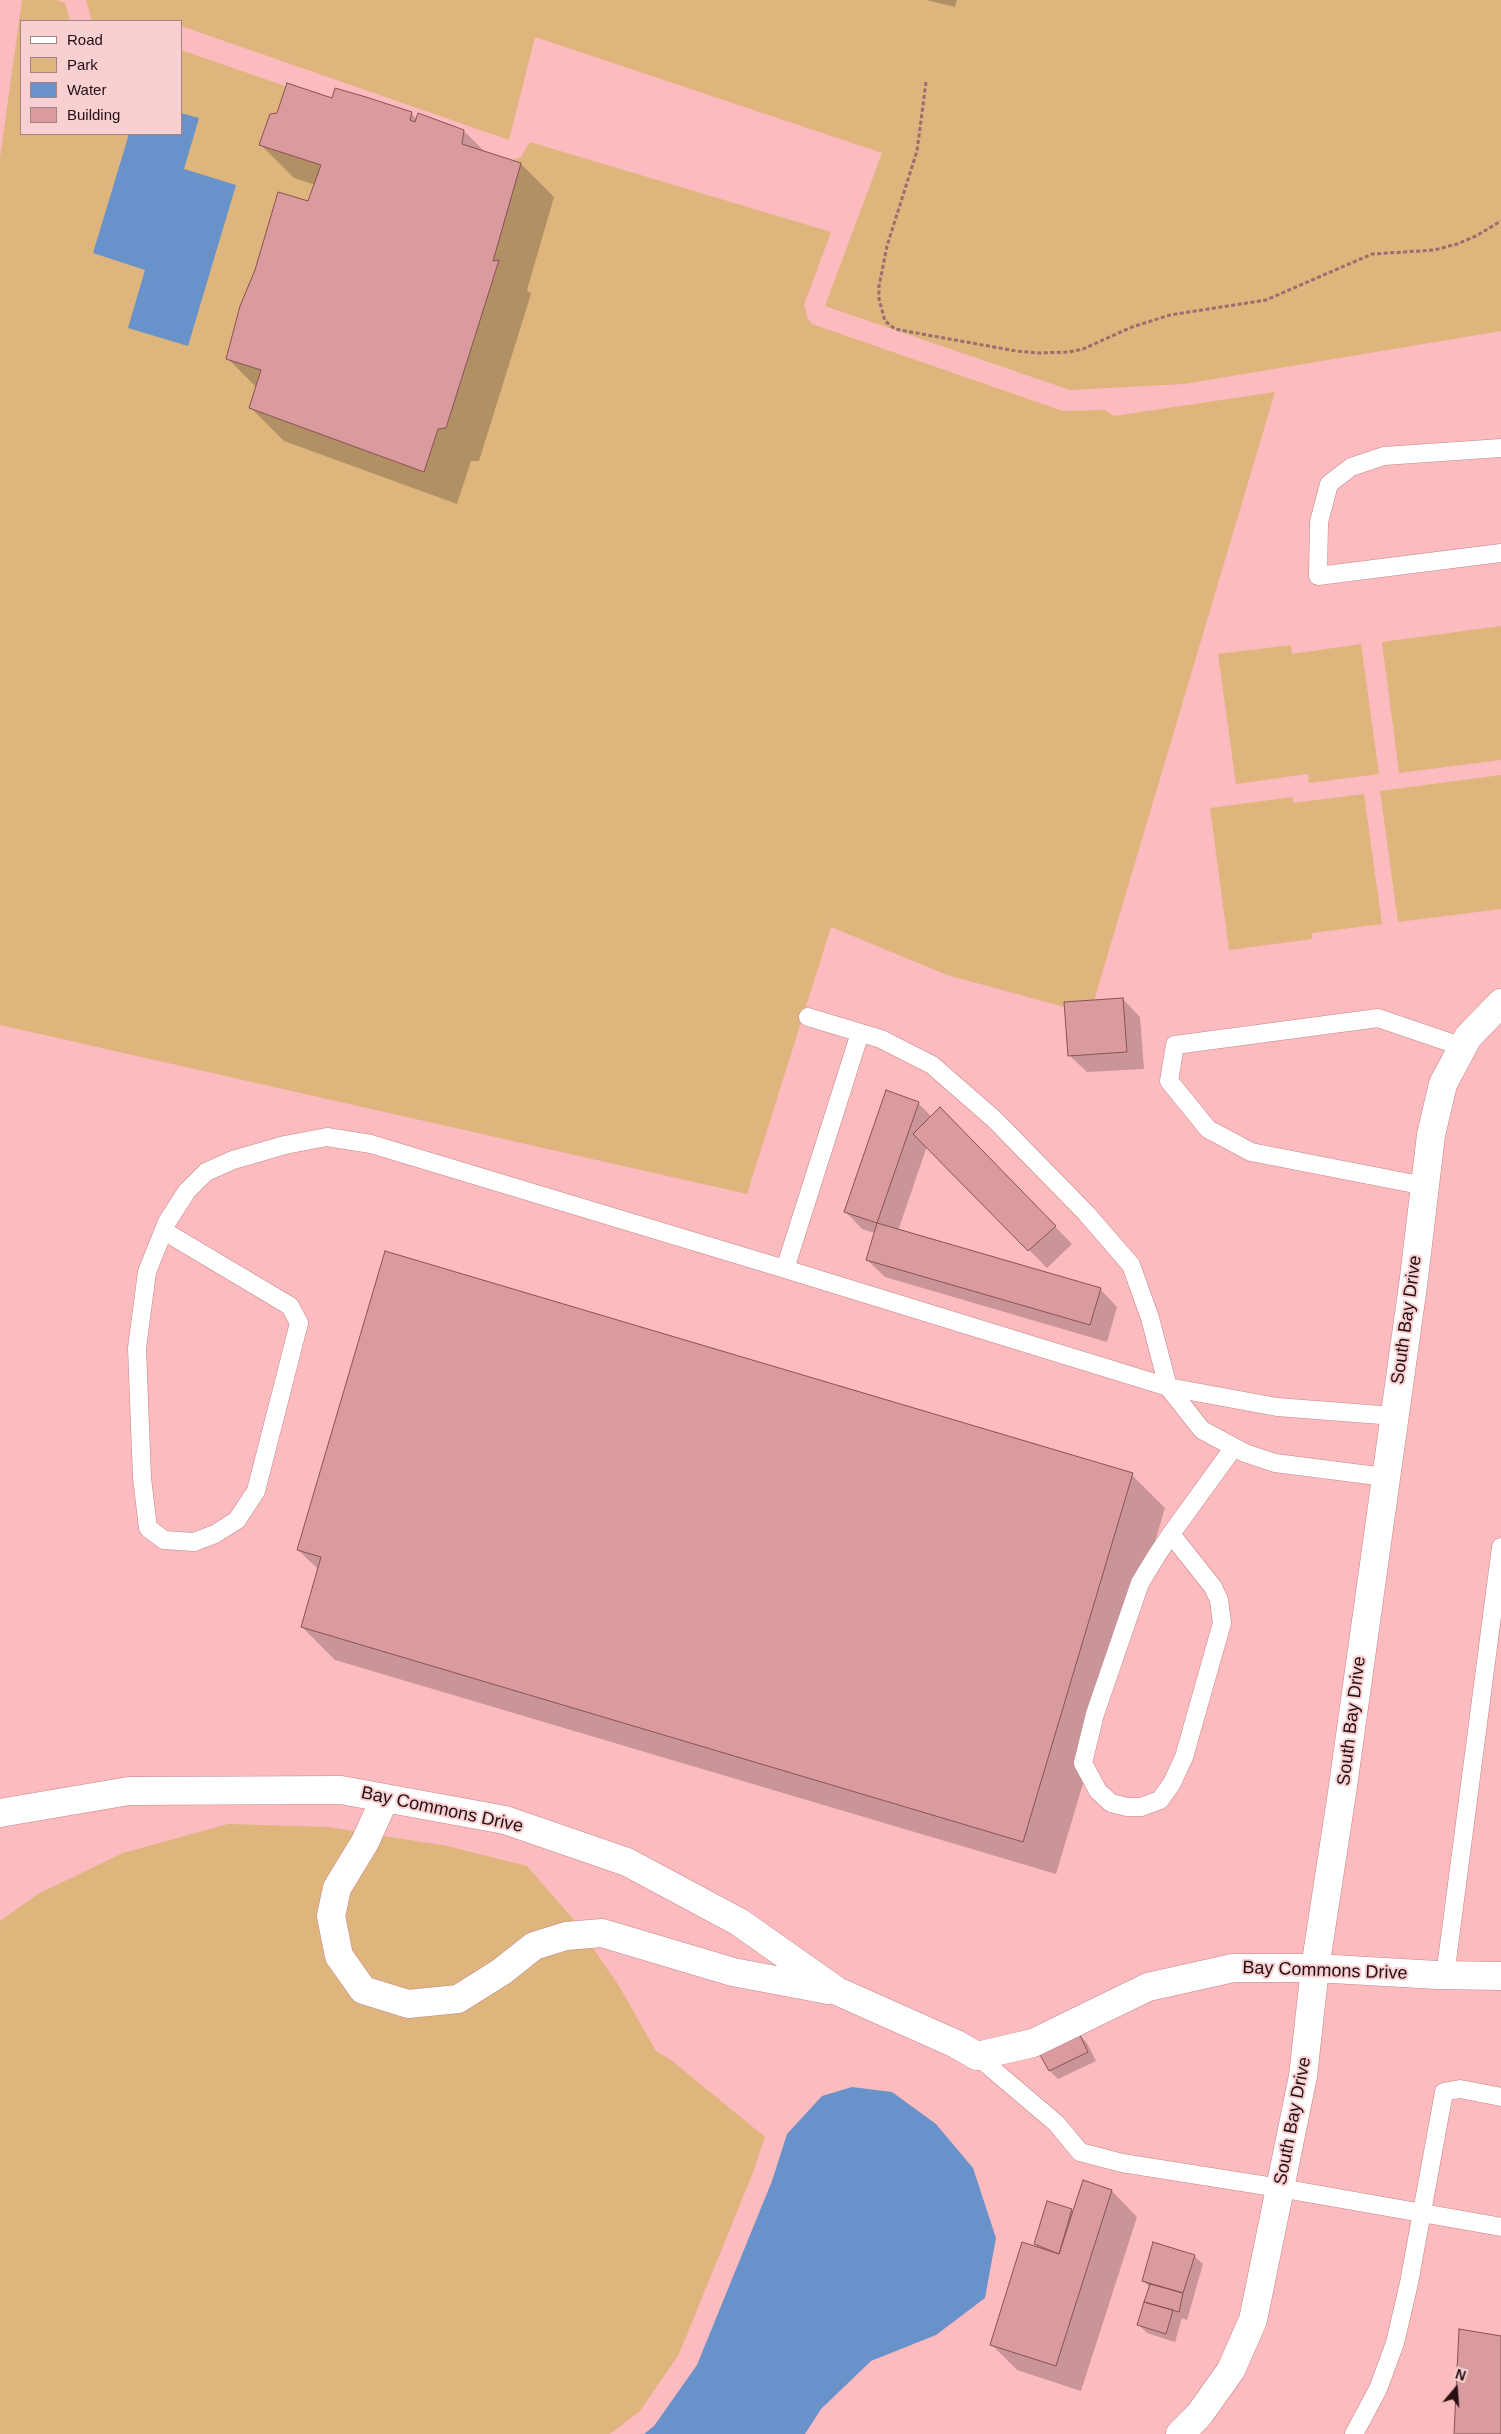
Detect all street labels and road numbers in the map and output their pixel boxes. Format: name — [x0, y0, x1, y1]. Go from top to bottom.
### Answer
street label: South Bay Drive — [1387, 1254, 1427, 1386]
street label: South Bay Drive — [1333, 1655, 1371, 1787]
street label: Bay Commons Drive — [359, 1782, 525, 1838]
street label: Bay Commons Drive — [1242, 1957, 1408, 1985]
street label: South Bay Drive — [1270, 2055, 1316, 2187]

